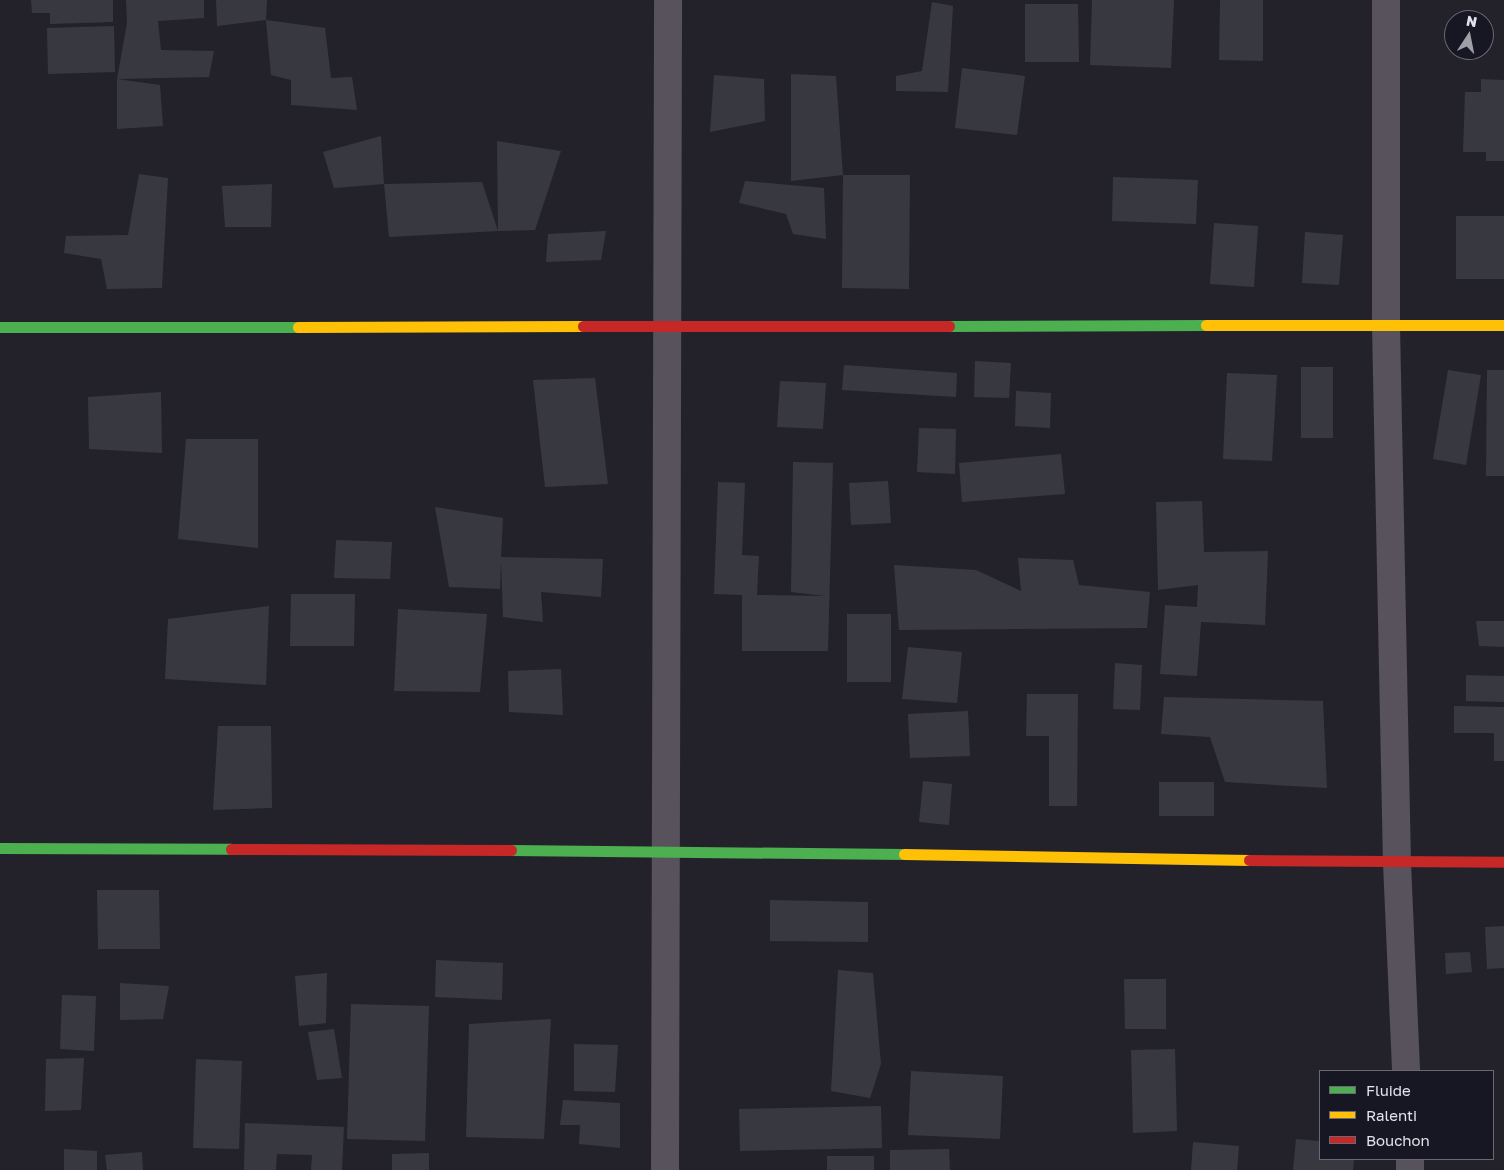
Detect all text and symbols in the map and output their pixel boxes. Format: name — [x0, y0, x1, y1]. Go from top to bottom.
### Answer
north arrow — [1444, 10, 1494, 60]
text: N — [1465, 11, 1479, 30]
legend — [1319, 1070, 1494, 1160]
text: Fluide — [1366, 1081, 1411, 1099]
text: Ralenti — [1366, 1106, 1417, 1124]
text: Bouchon — [1366, 1131, 1430, 1149]

